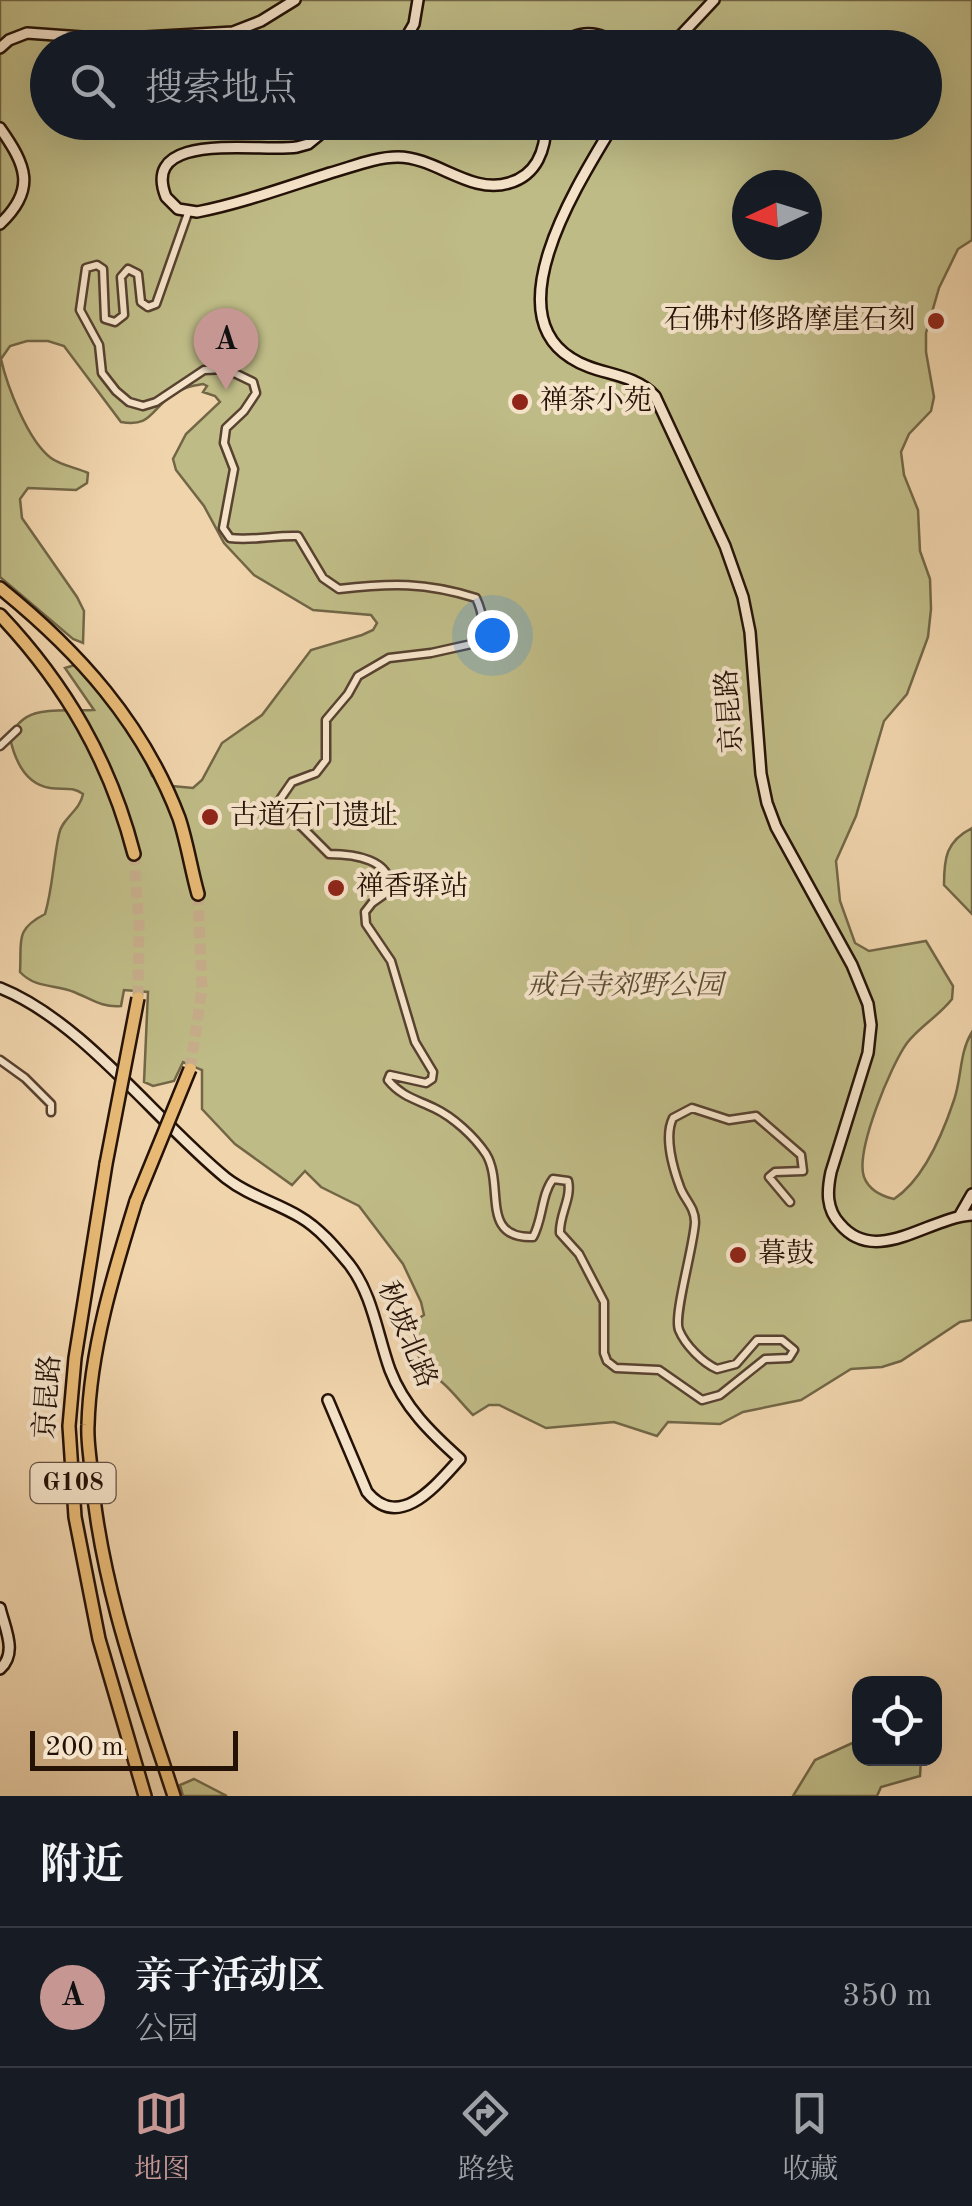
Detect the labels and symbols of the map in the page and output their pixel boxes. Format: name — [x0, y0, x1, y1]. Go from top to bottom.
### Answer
north arrow — [732, 170, 822, 260]
place label: 石佛村修路摩崖石刻 — [664, 304, 916, 335]
pin: A — [194, 308, 258, 390]
marker: 石佛村修路摩崖石刻 — [925, 310, 947, 332]
place label: 禅茶小苑 — [540, 385, 652, 416]
marker: 禅茶小苑 — [509, 391, 531, 413]
your location — [467, 610, 518, 661]
street label: 京昆路 — [711, 668, 748, 754]
place label: 古道石门遗址 — [230, 800, 398, 831]
marker: 古道石门遗址 — [199, 806, 221, 828]
place label: 禅香驿站 — [356, 871, 468, 902]
marker: 禅香驿站 — [325, 877, 347, 899]
park label: 戒台寺郊野公园 — [527, 970, 727, 1001]
place label: 暮鼓 — [758, 1238, 814, 1269]
marker: 暮鼓 — [727, 1244, 749, 1266]
street label: 秋坡北路 — [372, 1277, 443, 1392]
street label: 京昆路 — [29, 1354, 66, 1440]
road number: G108 — [30, 1463, 116, 1503]
scale bar — [30, 1726, 238, 1770]

